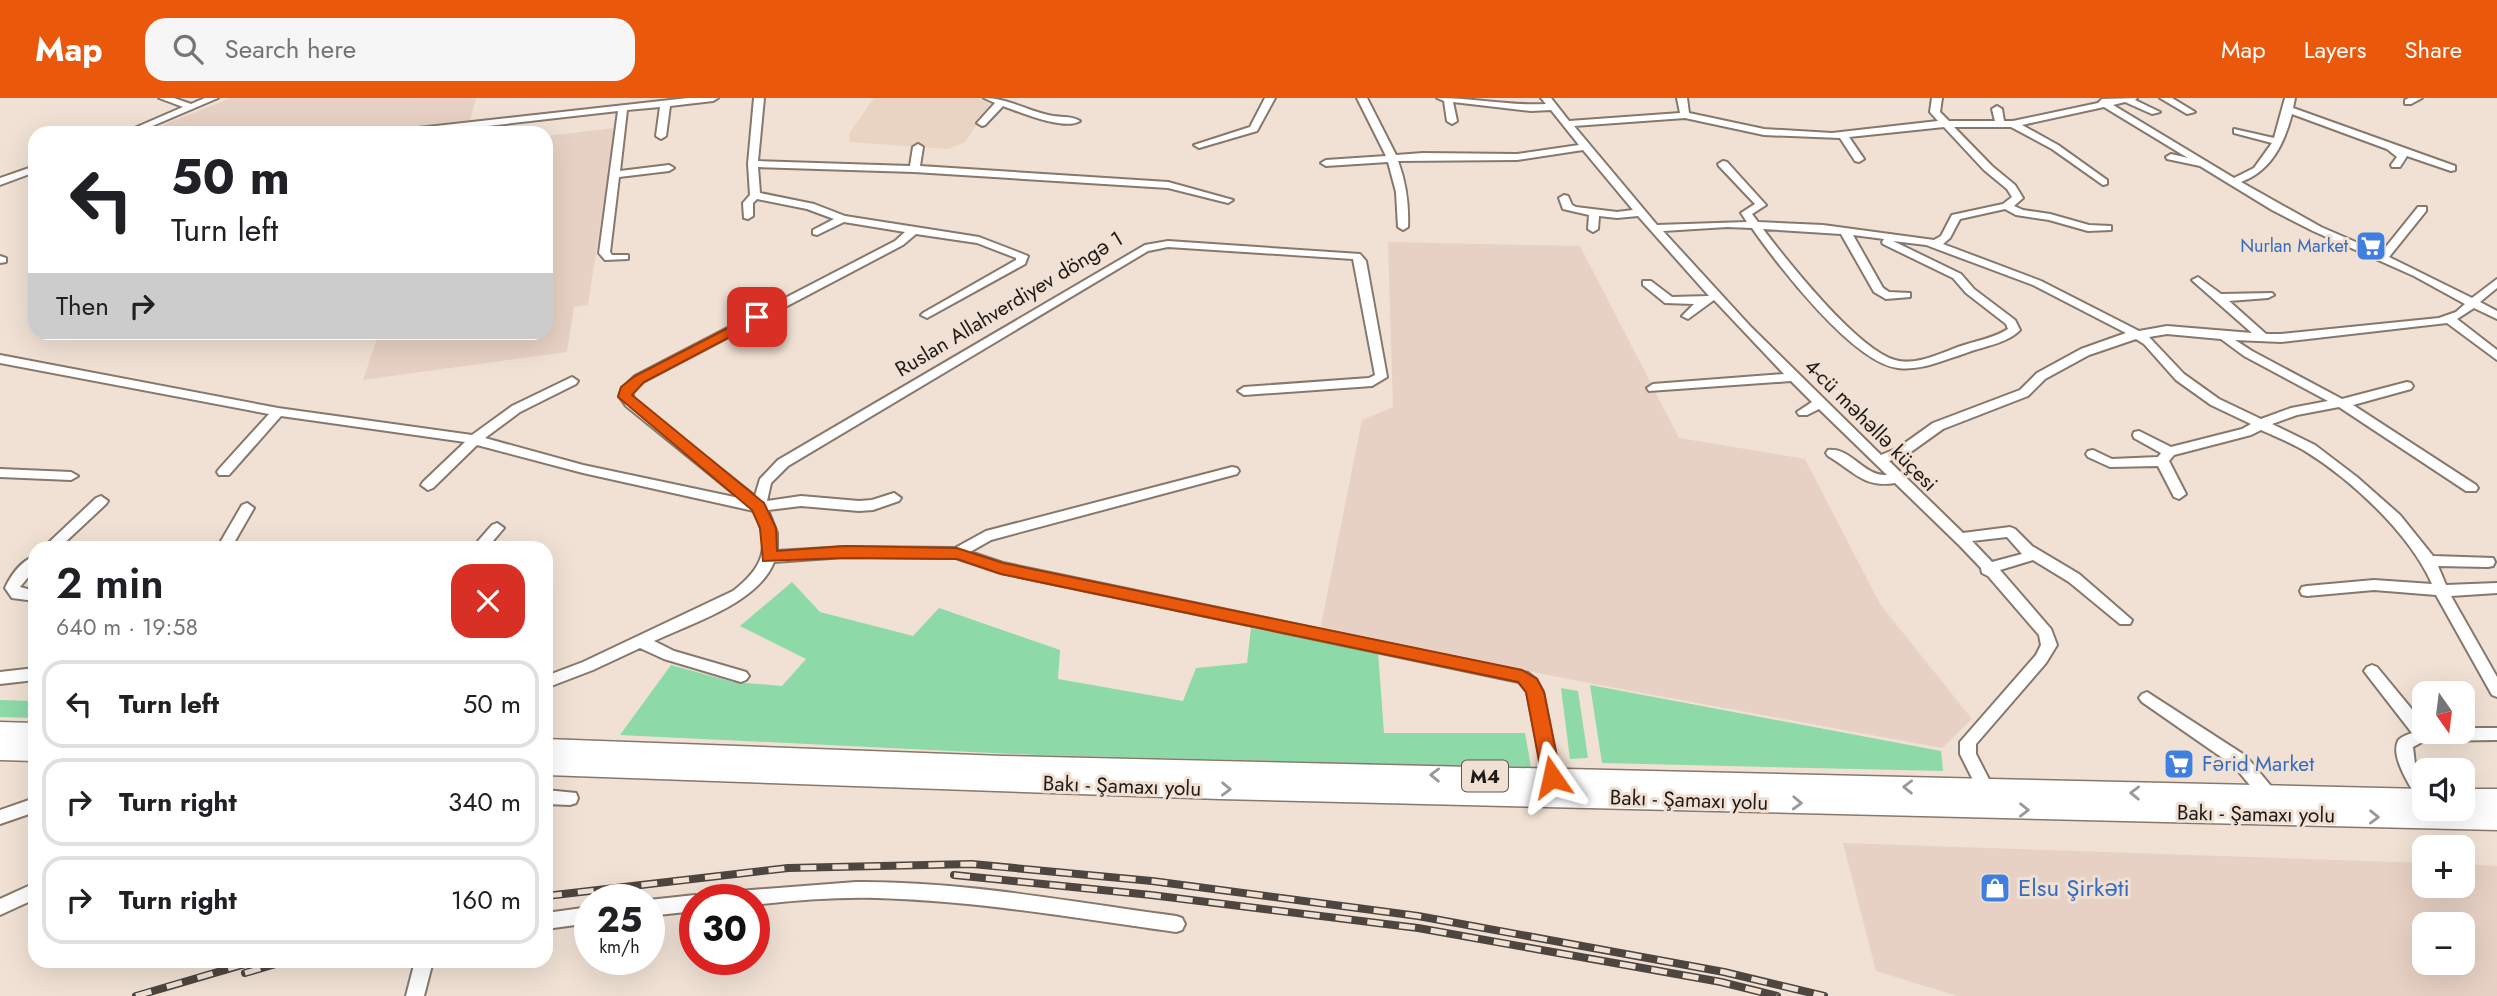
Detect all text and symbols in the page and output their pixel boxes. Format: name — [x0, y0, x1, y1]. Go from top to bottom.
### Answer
search box — [145, 18, 635, 81]
text: Map — [35, 26, 103, 73]
icon: search — [169, 30, 207, 68]
text: Search here — [225, 30, 356, 68]
text: Map — [2221, 32, 2266, 67]
text: Layers — [2304, 32, 2366, 67]
text: Share — [2404, 32, 2462, 67]
text: 50 m — [171, 142, 290, 212]
icon: left — [56, 154, 147, 245]
text: Turn left — [171, 207, 278, 253]
street label: Ruslan Allahverdiyev döngə 1 — [889, 224, 1129, 384]
supermarket icon: Nurlan Market — [2354, 229, 2388, 263]
place label: Nurlan Market — [2240, 233, 2349, 259]
text: Then — [56, 287, 109, 325]
icon: right — [123, 287, 161, 325]
pin — [727, 287, 787, 347]
icon: arrive — [738, 298, 776, 336]
street label: 4-cü məhəllə küçesi — [1798, 352, 1944, 498]
text: 2 min — [56, 553, 164, 614]
button: close — [451, 564, 525, 638]
text: 640 m · 19:58 — [56, 610, 198, 644]
north arrow — [2412, 681, 2474, 744]
map controls — [2412, 681, 2475, 975]
icon: left — [60, 685, 98, 723]
text: Turn left — [119, 685, 219, 723]
text: 50 m — [463, 685, 521, 723]
position arrow — [1515, 740, 1589, 814]
supermarket icon: Fərid Market — [2162, 747, 2196, 781]
place label: Fərid Market — [2202, 749, 2314, 779]
button: sound — [2412, 758, 2475, 821]
road number: M4 — [1462, 761, 1508, 792]
one-way arrow — [1430, 767, 1441, 782]
street label: Bakı - Şamaxı yolu — [1042, 768, 1202, 804]
one-way arrow — [1902, 779, 1912, 795]
one-way arrow — [1221, 782, 1232, 797]
street label: Bakı - Şamaxı yolu — [1609, 782, 1769, 818]
icon: right — [60, 783, 98, 821]
text: Turn right — [119, 783, 237, 821]
text: 340 m — [448, 783, 521, 821]
one-way arrow — [2129, 785, 2140, 800]
one-way arrow — [1791, 796, 1802, 811]
street label: Bakı - Şamaxı yolu — [2177, 798, 2335, 830]
one-way arrow — [2019, 802, 2030, 818]
one-way arrow — [2369, 809, 2380, 824]
button: + — [2412, 835, 2475, 898]
place label: Elsu Şirkəti — [2018, 870, 2130, 905]
shop icon: Elsu Şirkəti — [1978, 871, 2012, 905]
icon: right — [60, 881, 98, 919]
text: Turn right — [119, 881, 237, 919]
text: 160 m — [451, 881, 521, 919]
speed limit sign: 30 — [679, 884, 770, 975]
text: 25 — [597, 895, 642, 945]
button: − — [2412, 912, 2475, 975]
text: km/h — [599, 934, 640, 960]

